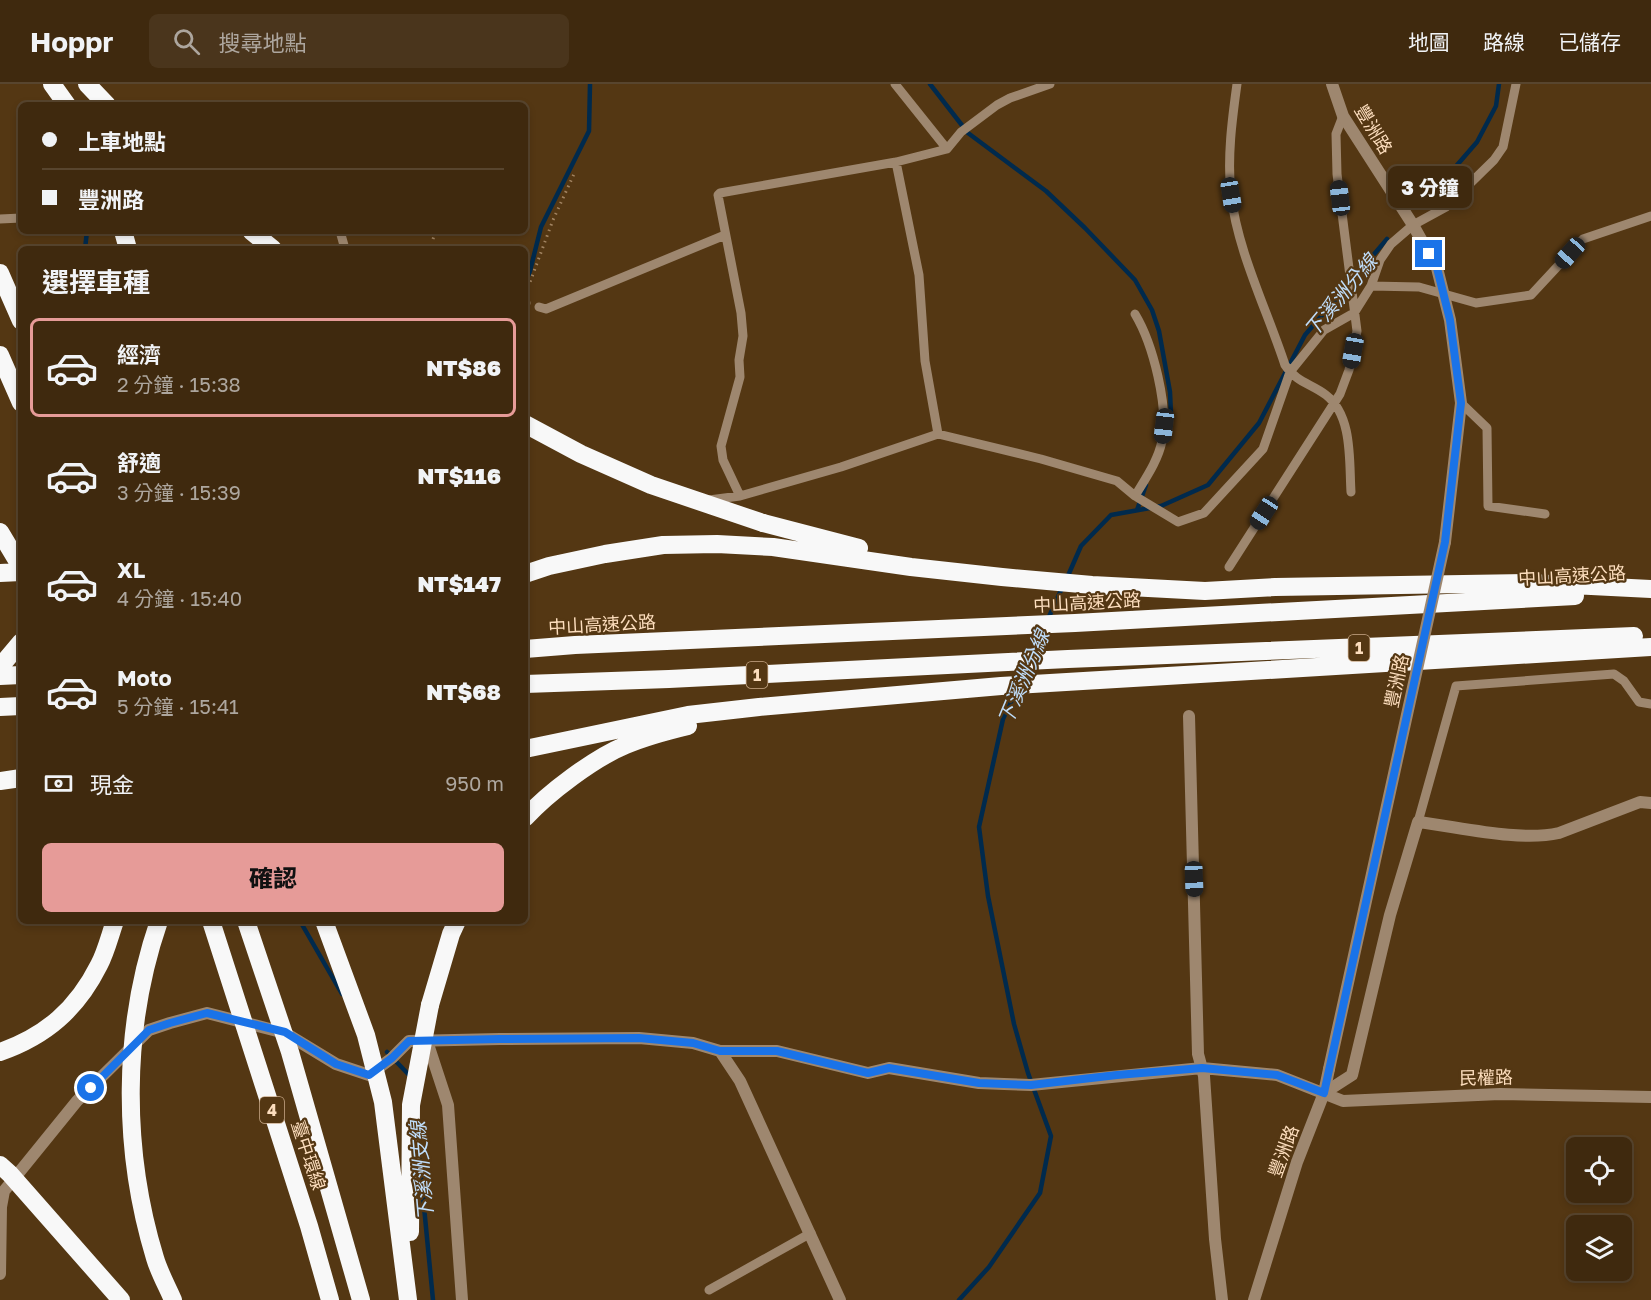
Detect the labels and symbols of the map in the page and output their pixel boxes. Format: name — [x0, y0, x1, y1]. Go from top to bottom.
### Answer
street label: 豐洲路 — [1351, 100, 1397, 158]
callout: 3 分鐘 — [1387, 167, 1471, 209]
car — [1219, 176, 1243, 214]
car — [1329, 179, 1351, 217]
car — [1551, 234, 1589, 272]
route end — [1415, 240, 1442, 267]
water label: 下溪洲分線 — [1299, 247, 1383, 341]
car — [1341, 332, 1365, 370]
car — [1153, 407, 1175, 445]
car — [1247, 493, 1281, 533]
street label: 中山高速公路 — [1517, 561, 1627, 589]
street label: 中山高速公路 — [1032, 588, 1142, 616]
street label: 中山高速公路 — [547, 610, 657, 638]
water label: 下溪洲分線 — [992, 624, 1054, 728]
road number: 1 — [1348, 635, 1370, 661]
street label: 豐洲路 — [1380, 652, 1412, 710]
road number: 1 — [746, 662, 768, 688]
car — [1184, 861, 1204, 897]
street label: 民權路 — [1459, 1066, 1513, 1088]
route start — [77, 1074, 104, 1101]
road number: 4 — [260, 1097, 284, 1123]
street label: 臺中環線 — [287, 1117, 331, 1193]
water label: 下溪洲支線 — [405, 1118, 437, 1222]
street label: 豐洲路 — [1263, 1122, 1303, 1180]

